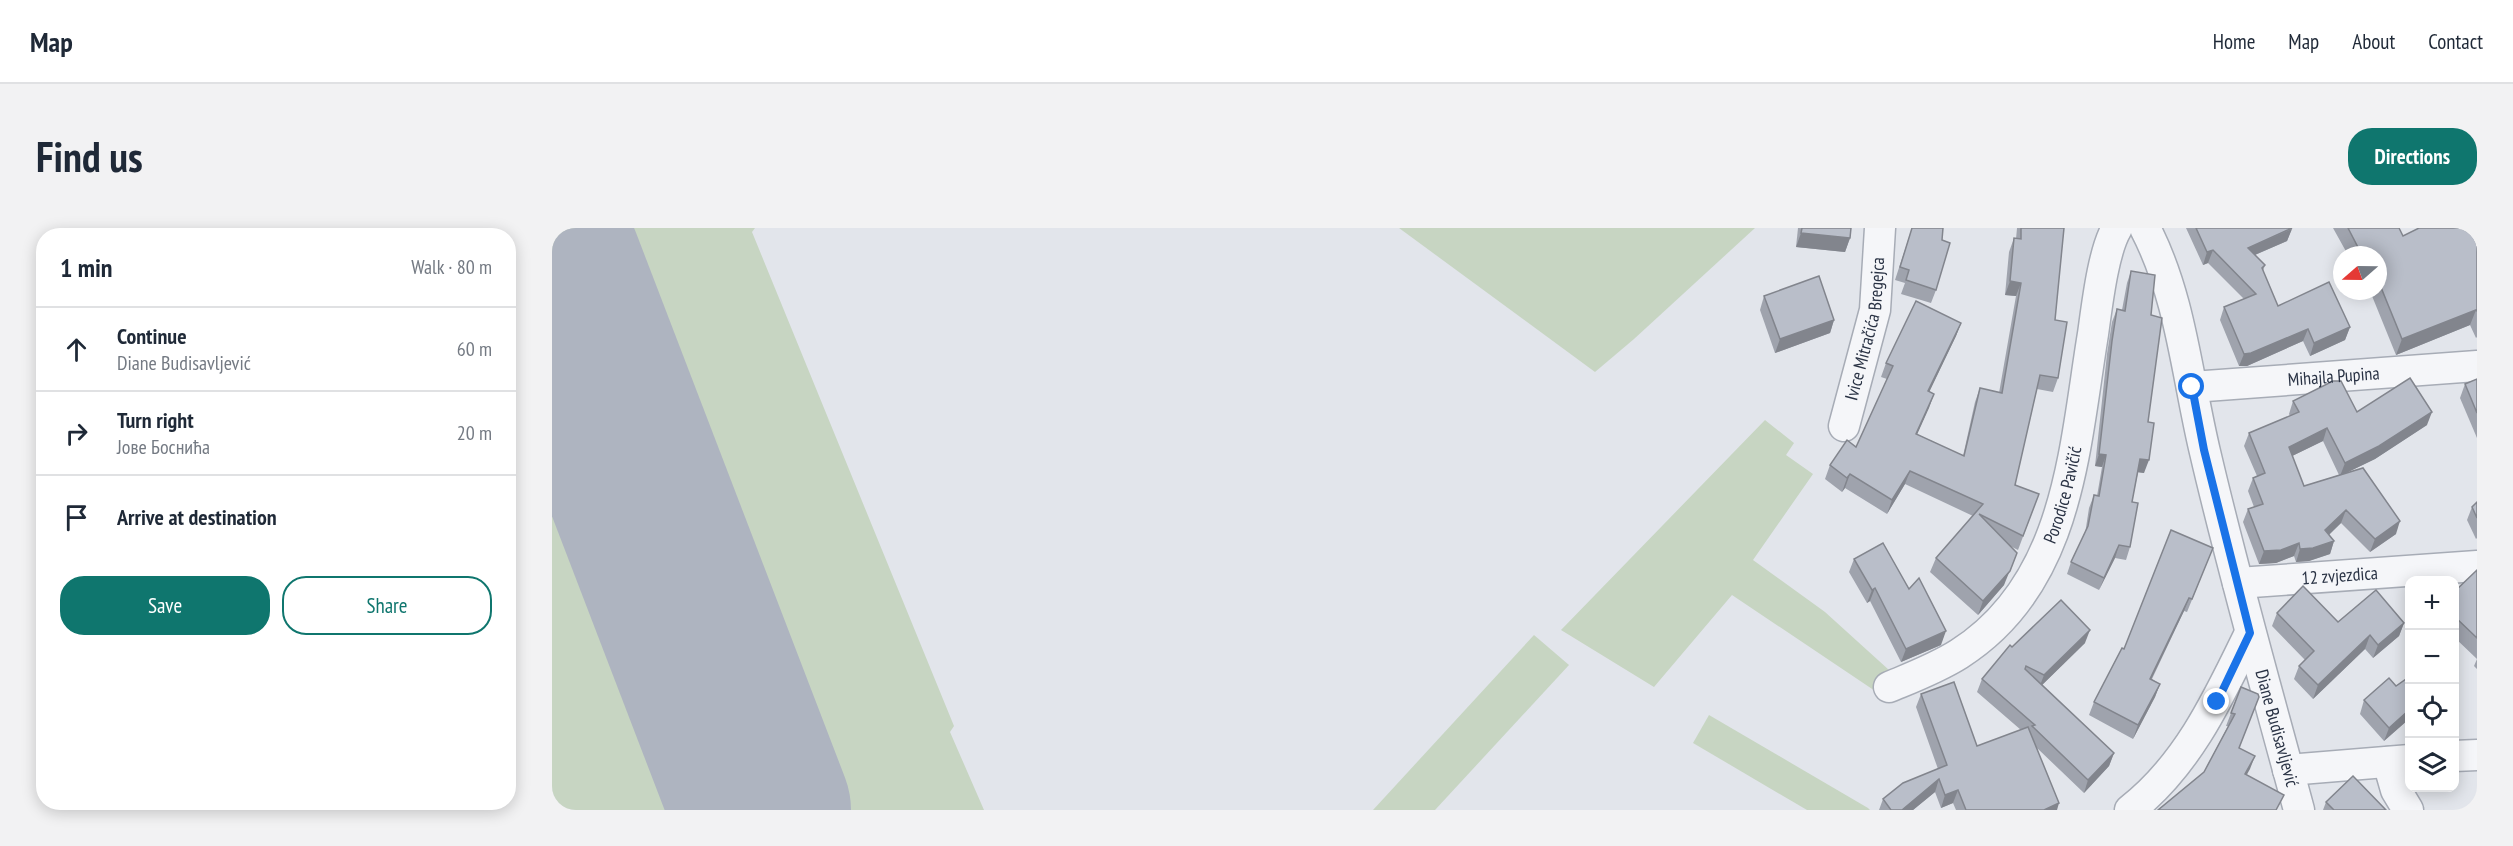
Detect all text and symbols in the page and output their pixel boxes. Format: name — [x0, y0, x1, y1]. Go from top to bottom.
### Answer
text: Map — [30, 23, 73, 60]
text: Home — [2213, 28, 2255, 55]
text: Map — [2288, 28, 2319, 55]
text: About — [2352, 28, 2395, 55]
text: Contact — [2428, 28, 2483, 55]
button: Directions — [2348, 128, 2477, 185]
text: Find us — [36, 129, 143, 184]
north arrow — [2333, 246, 2387, 300]
text: 1 min — [60, 251, 113, 284]
text: Walk · 80 m — [411, 254, 492, 280]
street label: Ivice Mitračića Bregejca — [1839, 256, 1889, 403]
text: Continue — [117, 322, 187, 350]
icon: ahead — [60, 333, 93, 366]
text: 60 m — [457, 336, 492, 362]
text: Diane Budisavljević — [117, 350, 251, 376]
street label: Mihajla Pupina — [2287, 361, 2380, 391]
route start — [2178, 373, 2204, 399]
text: Turn right — [117, 406, 194, 434]
icon: right — [60, 417, 93, 450]
text: 20 m — [457, 420, 492, 446]
text: Јове Боснића — [117, 434, 210, 460]
street label: Porodice Pavičić — [2038, 444, 2086, 547]
icon: arrive — [60, 501, 93, 534]
text: Arrive at destination — [117, 503, 277, 531]
street label: 12 zvjezdica — [2301, 561, 2379, 589]
button: Save — [60, 576, 270, 635]
button: Share — [282, 576, 492, 635]
map controls — [2405, 576, 2459, 792]
button: + — [2405, 576, 2459, 630]
button: − — [2405, 630, 2459, 684]
street label: Diane Budisavljević — [2250, 667, 2304, 790]
button: locate — [2405, 684, 2459, 738]
route end — [2203, 688, 2229, 714]
button: layers — [2405, 738, 2459, 792]

